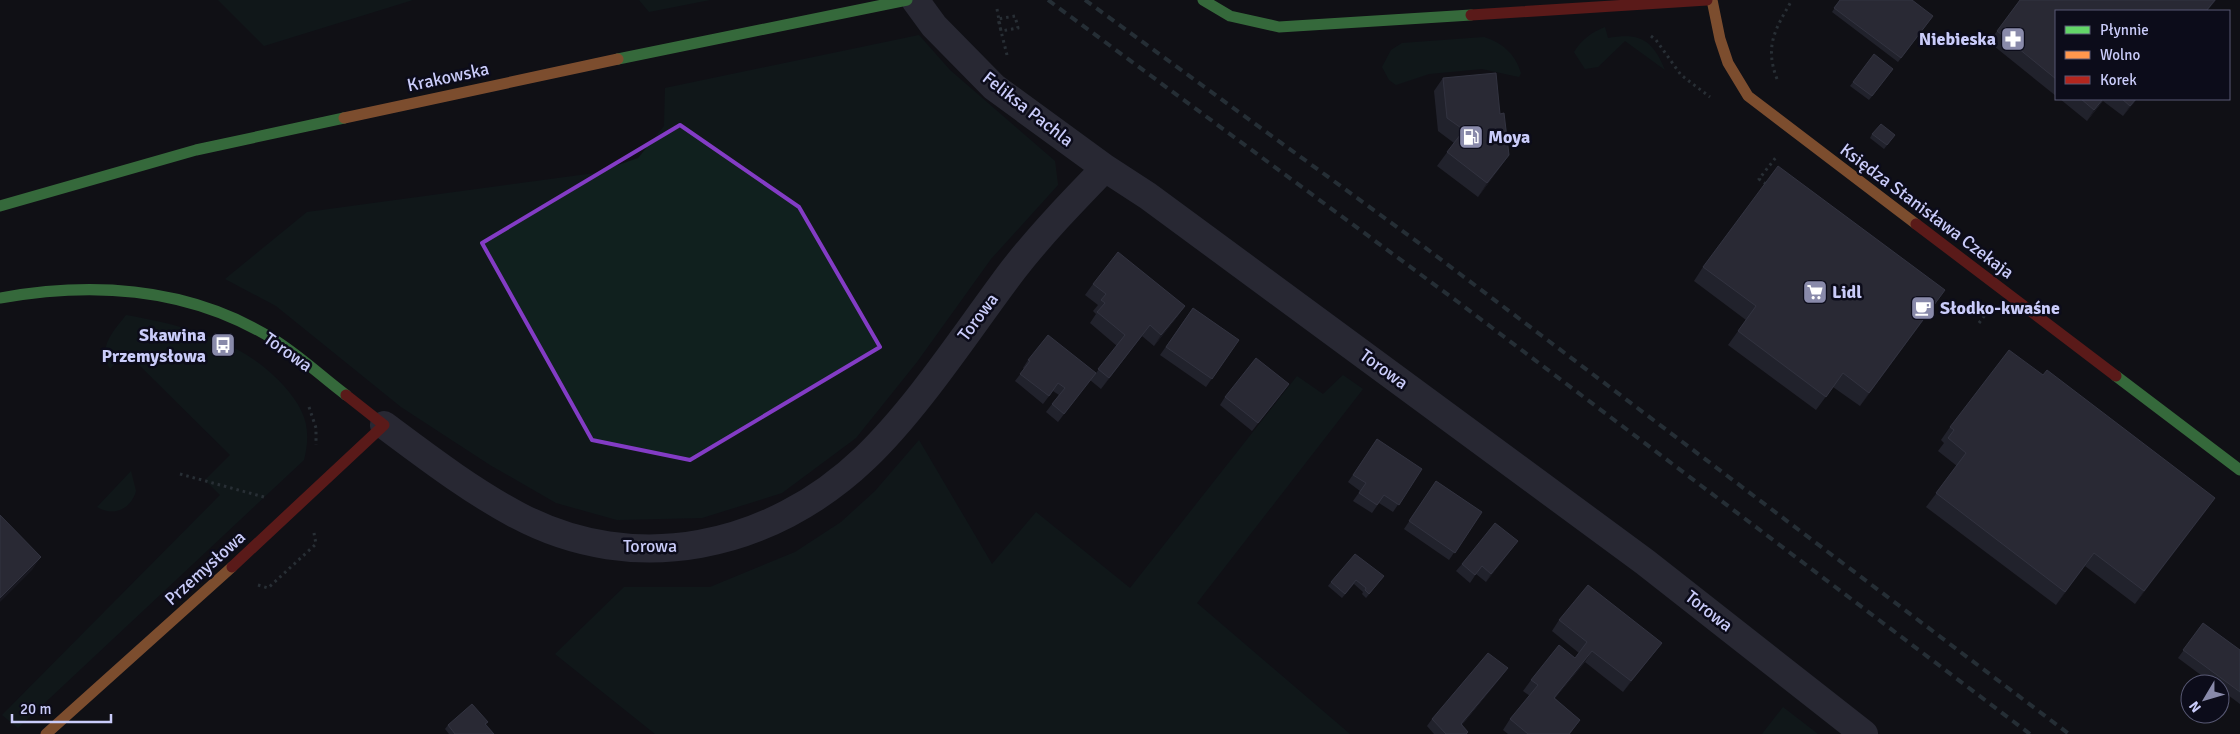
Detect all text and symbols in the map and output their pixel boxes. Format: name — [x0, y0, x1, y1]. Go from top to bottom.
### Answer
legend — [2055, 10, 2230, 100]
text: Płynnie — [2100, 21, 2149, 39]
pharmacy icon: Niebieska — [2000, 26, 2026, 52]
place label: Niebieska — [1919, 28, 1996, 50]
text: Wolno — [2100, 46, 2141, 64]
street label: Krakowska — [405, 58, 491, 96]
street label: Feliksa Pachla — [978, 67, 1078, 151]
text: Korek — [2100, 71, 2137, 89]
fuel station icon: Moya — [1458, 124, 1484, 150]
place label: Moya — [1488, 126, 1530, 148]
street label: Księdza Stanisława Czekaja — [1836, 138, 2018, 284]
supermarket icon: Lidl — [1802, 279, 1828, 305]
place label: Lidl — [1832, 281, 1862, 303]
street label: Torowa — [953, 289, 1003, 345]
cafe icon: Słodko-kwaśne — [1910, 295, 1936, 321]
place label: Słodko-kwaśne — [1940, 297, 2060, 319]
place label: Skawina Przemysłowa — [102, 324, 206, 367]
street label: Torowa — [260, 327, 316, 377]
bus stop icon: Skawina Przemysłowa — [210, 332, 236, 358]
street label: Torowa — [1356, 344, 1412, 394]
street label: Przemysłowa — [160, 526, 250, 610]
street label: Torowa — [623, 535, 677, 557]
street label: Torowa — [1681, 586, 1737, 636]
north arrow — [2180, 674, 2230, 724]
scale bar — [12, 692, 111, 724]
text: N — [2185, 698, 2205, 716]
text: 20 m — [20, 700, 51, 718]

